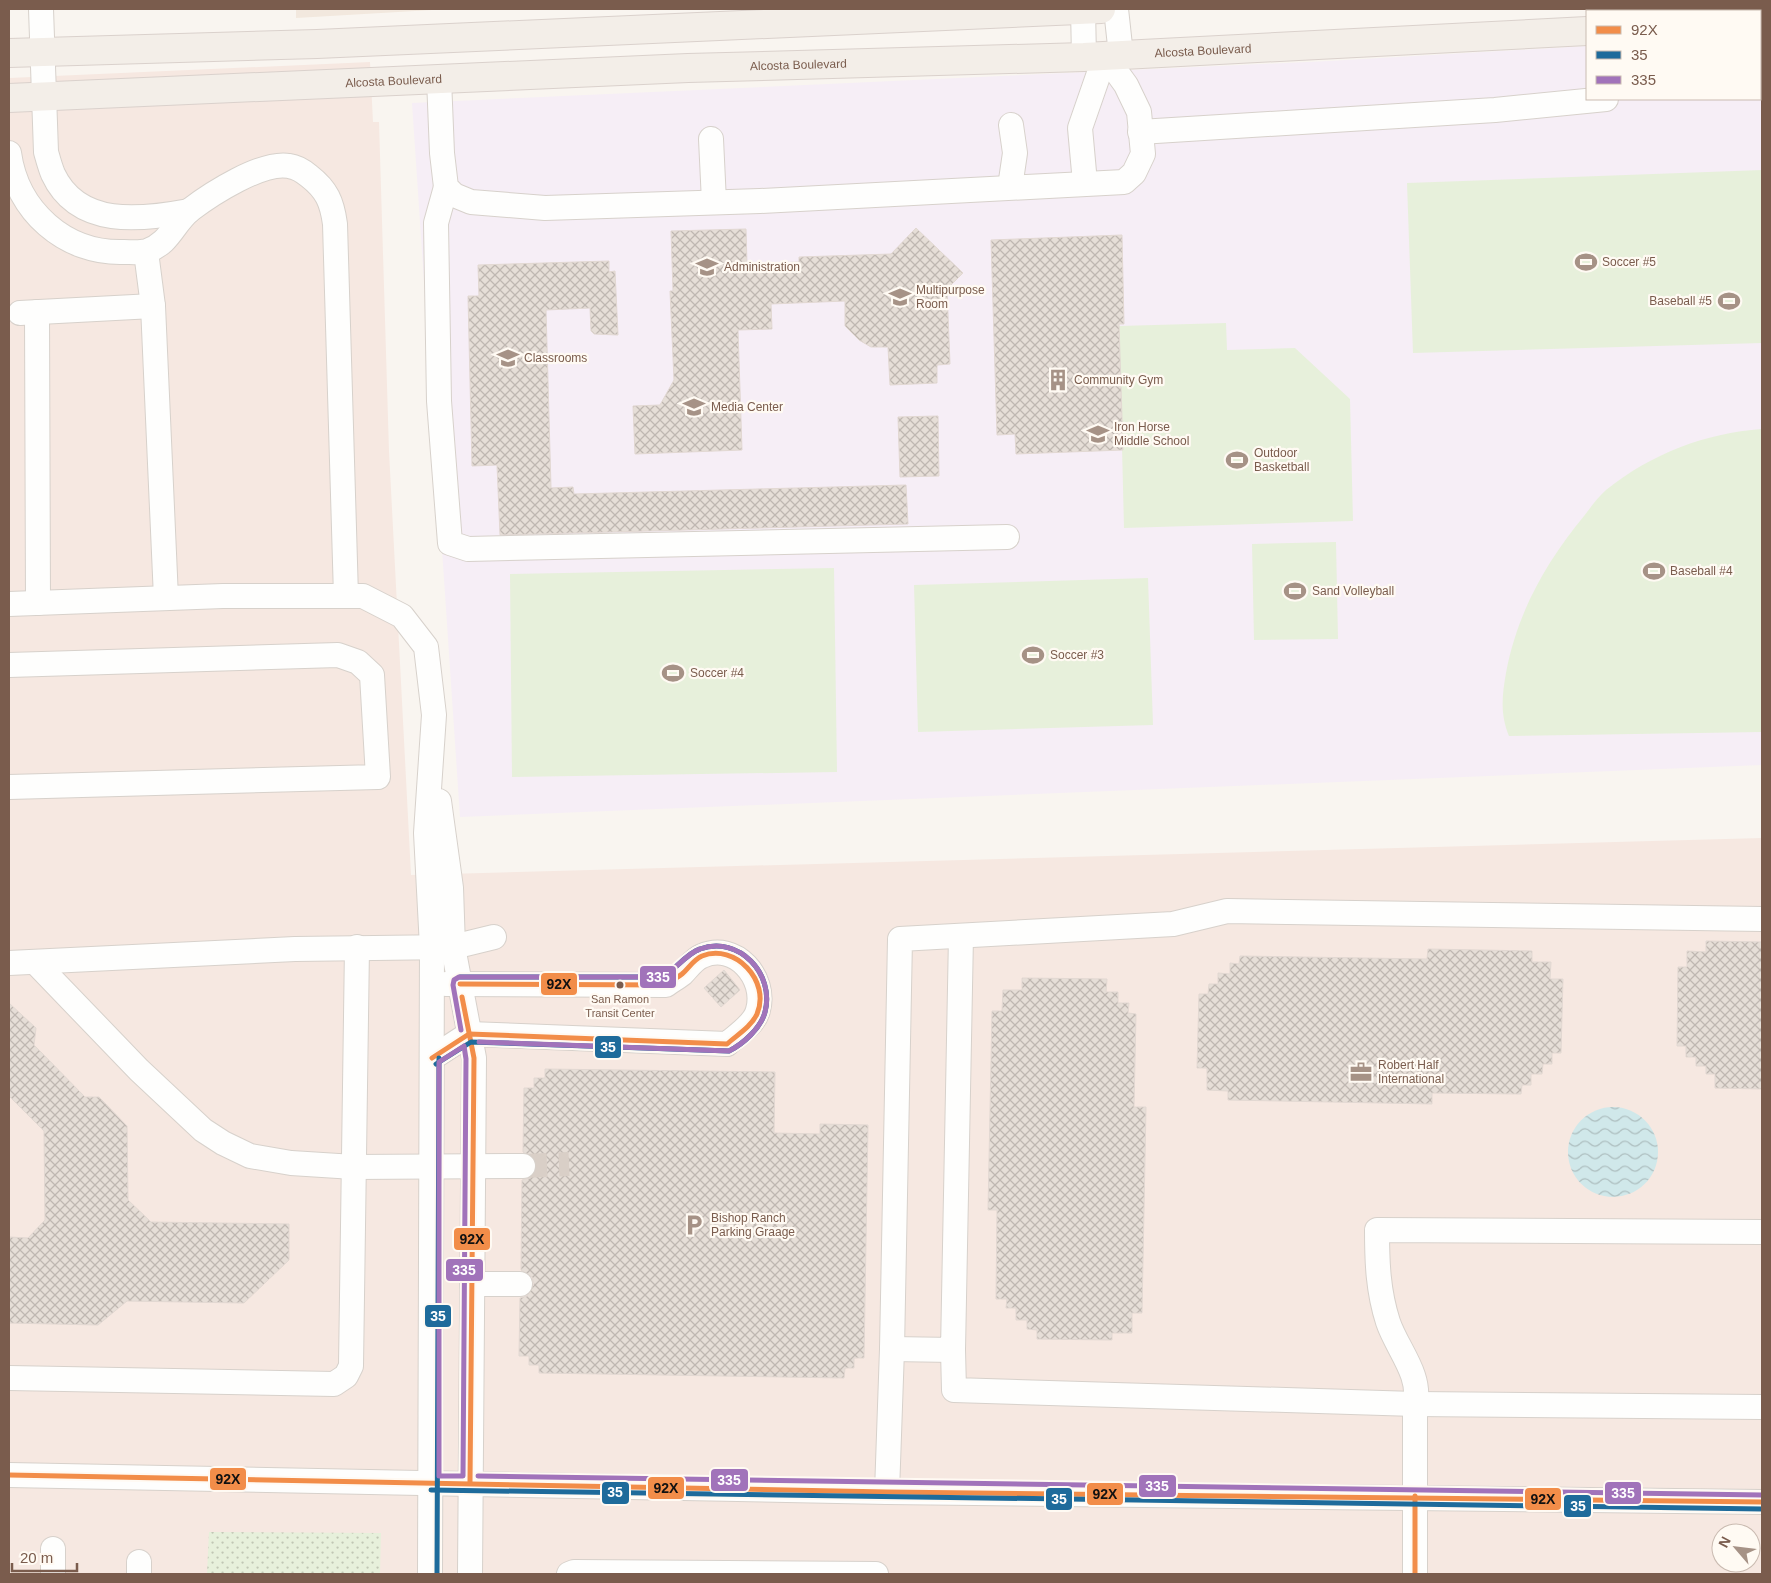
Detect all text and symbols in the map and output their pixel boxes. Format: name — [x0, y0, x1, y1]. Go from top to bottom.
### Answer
legend — [1586, 10, 1761, 100]
text: 92X — [1631, 21, 1658, 38]
street label: Alcosta Boulevard — [1154, 41, 1252, 60]
text: 35 — [1631, 46, 1648, 63]
street label: Alcosta Boulevard — [750, 57, 847, 73]
text: 335 — [1631, 71, 1656, 88]
street label: Alcosta Boulevard — [345, 72, 442, 90]
sports icon: Soccer #5 — [1573, 249, 1599, 275]
school or university icon: Administration — [694, 254, 720, 280]
place label: Soccer #5 — [1602, 255, 1656, 269]
place label: Administration — [724, 260, 800, 274]
place label: Multipurpose Room — [916, 283, 985, 311]
school or university icon: Multipurpose Room — [887, 284, 913, 310]
sports icon: Baseball #5 — [1716, 288, 1742, 314]
place label: Baseball #5 — [1649, 294, 1712, 308]
school or university icon: Classrooms — [495, 345, 521, 371]
place label: Classrooms — [524, 351, 587, 365]
building icon: Community Gym — [1045, 367, 1071, 393]
place label: Community Gym — [1074, 373, 1163, 387]
school or university icon: Media Center — [681, 394, 707, 420]
place label: Media Center — [711, 400, 783, 414]
place label: Iron Horse Middle School — [1114, 420, 1189, 448]
school or university icon: Iron Horse Middle School — [1085, 421, 1111, 447]
place label: Outdoor Basketball — [1254, 446, 1309, 474]
sports icon: Outdoor Basketball — [1224, 447, 1250, 473]
sports icon: Baseball #4 — [1641, 558, 1667, 584]
place label: Baseball #4 — [1670, 564, 1733, 578]
sports icon: Sand Volleyball — [1282, 578, 1308, 604]
place label: Sand Volleyball — [1312, 584, 1394, 598]
sports icon: Soccer #3 — [1020, 642, 1046, 668]
place label: Soccer #3 — [1050, 648, 1104, 662]
sports icon: Soccer #4 — [660, 660, 686, 686]
place label: Soccer #4 — [690, 666, 744, 680]
line badge: 335 — [639, 965, 677, 989]
text: 335 — [646, 969, 670, 985]
line badge: 92X — [540, 972, 578, 996]
text: 92X — [547, 976, 572, 992]
marker: San Ramon Transit Center — [615, 980, 625, 990]
place label: San Ramon Transit Center — [585, 993, 655, 1019]
line badge: 35 — [594, 1035, 622, 1059]
text: 35 — [600, 1039, 616, 1055]
place label: Robert Half International — [1378, 1058, 1444, 1086]
office icon: Robert Half International — [1348, 1059, 1374, 1085]
place label: Bishop Ranch Parking Graage — [711, 1211, 795, 1239]
parking icon: Bishop Ranch Parking Graage — [681, 1212, 707, 1238]
line badge: 92X — [453, 1227, 491, 1251]
text: 92X — [460, 1231, 485, 1247]
line badge: 335 — [445, 1258, 484, 1282]
text: 335 — [452, 1262, 476, 1278]
line badge: 35 — [424, 1304, 452, 1328]
text: 35 — [430, 1308, 446, 1324]
line badge: 92X — [209, 1467, 247, 1491]
line badge: 335 — [710, 1468, 749, 1492]
text: 92X — [216, 1471, 241, 1487]
text: 335 — [717, 1472, 741, 1488]
line badge: 335 — [1138, 1474, 1177, 1498]
line badge: 92X — [647, 1476, 685, 1500]
text: 335 — [1145, 1478, 1169, 1494]
text: 92X — [654, 1480, 679, 1496]
line badge: 35 — [601, 1481, 630, 1505]
line badge: 335 — [1604, 1481, 1642, 1505]
line badge: 92X — [1086, 1482, 1124, 1506]
text: 35 — [607, 1484, 623, 1500]
text: 335 — [1611, 1485, 1635, 1501]
text: 92X — [1093, 1486, 1118, 1502]
line badge: 35 — [1045, 1487, 1073, 1511]
line badge: 92X — [1524, 1487, 1562, 1511]
text: 35 — [1051, 1491, 1067, 1507]
text: 92X — [1531, 1491, 1556, 1507]
line badge: 35 — [1563, 1494, 1592, 1518]
text: 35 — [1570, 1498, 1586, 1514]
north arrow — [1711, 1523, 1761, 1573]
text: N — [1715, 1534, 1734, 1550]
scale bar — [12, 1540, 78, 1572]
text: 20 m — [20, 1549, 53, 1566]

